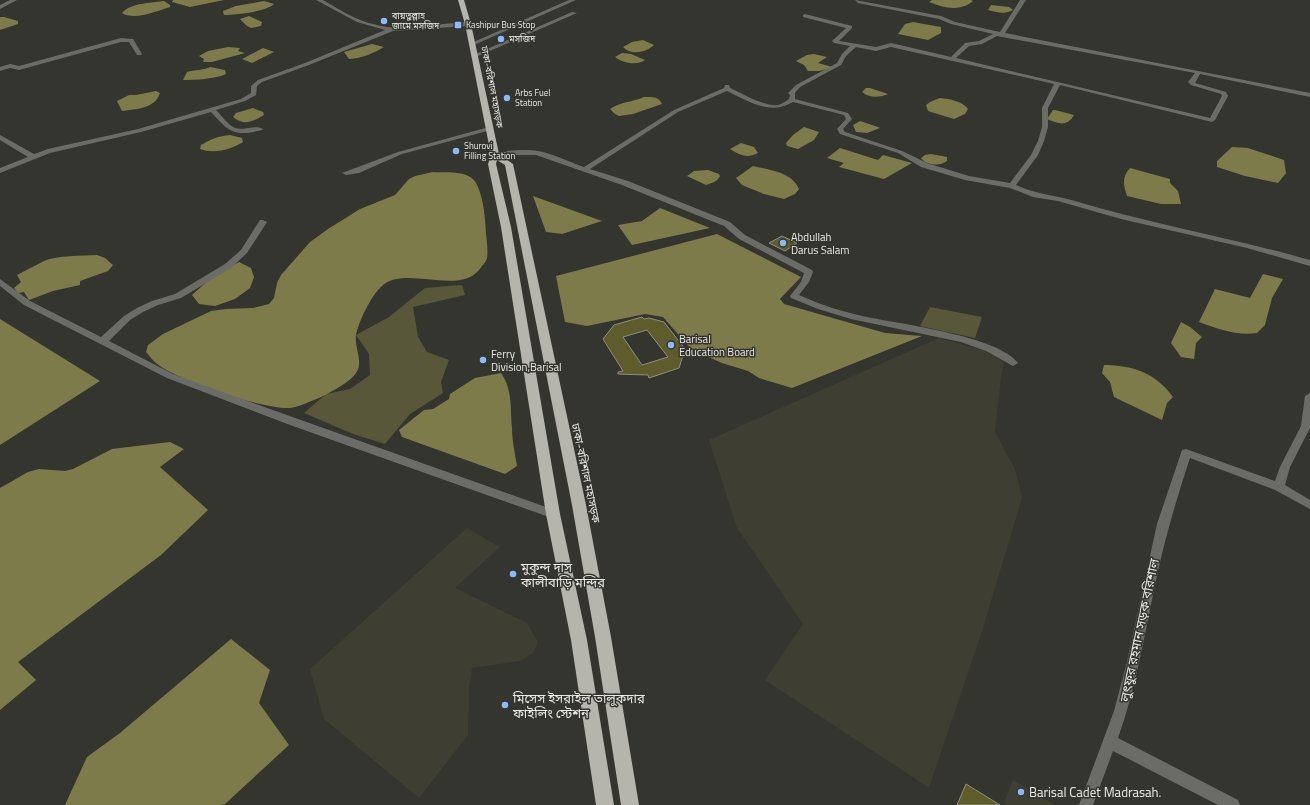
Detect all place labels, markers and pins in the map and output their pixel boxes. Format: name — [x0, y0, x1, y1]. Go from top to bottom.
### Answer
place label: বায়তুল্লাহ জামে মসজিদ — [391, 9, 440, 32]
marker: বায়তুল্লাহ জামে মসজিদ — [379, 16, 389, 26]
place label: Kashipur Bus Stop — [466, 18, 535, 31]
marker: Kashipur Bus Stop — [453, 20, 463, 30]
place label: মসজিদ — [508, 32, 536, 45]
marker: মসজিদ — [496, 34, 506, 44]
place label: Arbs Fuel Station — [515, 86, 550, 109]
marker: Arbs Fuel Station — [502, 93, 512, 103]
place label: Shurovi Filling Station — [464, 139, 516, 162]
marker: Shurovi Filling Station — [451, 146, 461, 156]
place label: Abdullah Darus Salam — [791, 229, 850, 258]
marker: Abdullah Darus Salam — [778, 238, 788, 248]
place label: Barisal Education Board — [679, 331, 755, 360]
marker: Barisal Education Board — [666, 340, 676, 350]
place label: Ferry Division,Barisal — [491, 346, 562, 375]
marker: Ferry Division,Barisal — [478, 355, 488, 365]
place label: মুকুন্দ দাস কালীবাড়ি মন্দির — [520, 557, 605, 592]
marker: মুকুন্দ দাস কালীবাড়ি মন্দির — [508, 569, 518, 579]
place label: মিসেস ইসরাইল তালুকদার ফাইলিং স্টেশন — [512, 688, 645, 723]
marker: মিসেস ইসরাইল তালুকদার ফাইলিং স্টেশন — [500, 700, 510, 710]
place label: Barisal Cadet Madrasah. — [1029, 782, 1161, 802]
marker: Barisal Cadet Madrasah. — [1016, 787, 1026, 797]

